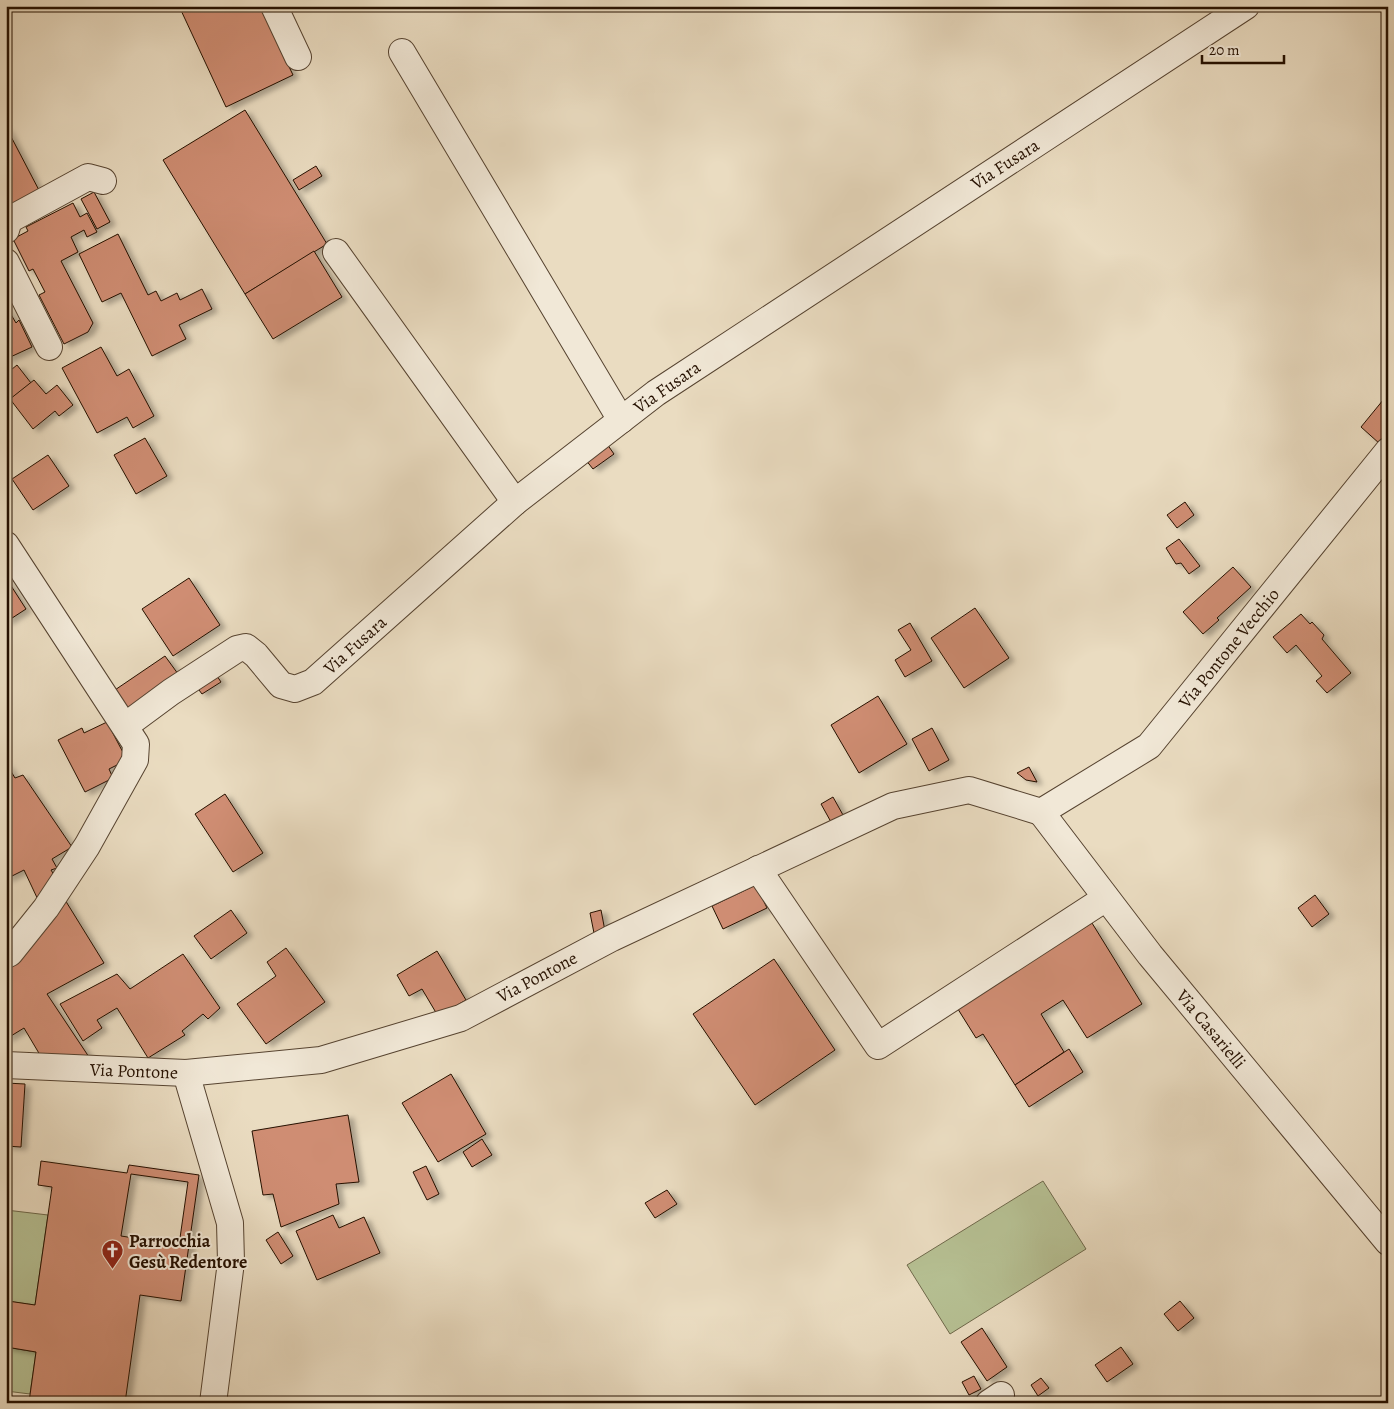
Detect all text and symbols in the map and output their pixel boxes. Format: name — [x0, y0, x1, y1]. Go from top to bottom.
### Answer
scale bar — [1202, 32, 1284, 64]
text: 20 m — [1209, 40, 1240, 60]
street label: Via Fusara — [965, 133, 1044, 196]
street label: Via Fusara — [628, 355, 706, 419]
street label: Via Pontone Vecchio — [1172, 583, 1285, 714]
street label: Via Fusara — [318, 610, 392, 680]
street label: Via Pontone — [492, 946, 582, 1009]
street label: Via Casarielli — [1170, 984, 1251, 1074]
street label: Via Pontone — [89, 1057, 178, 1085]
place label: Parrocchia Gesù Redentore — [129, 1229, 247, 1274]
church icon: Parrocchia Gesù Redentore — [101, 1239, 125, 1270]

